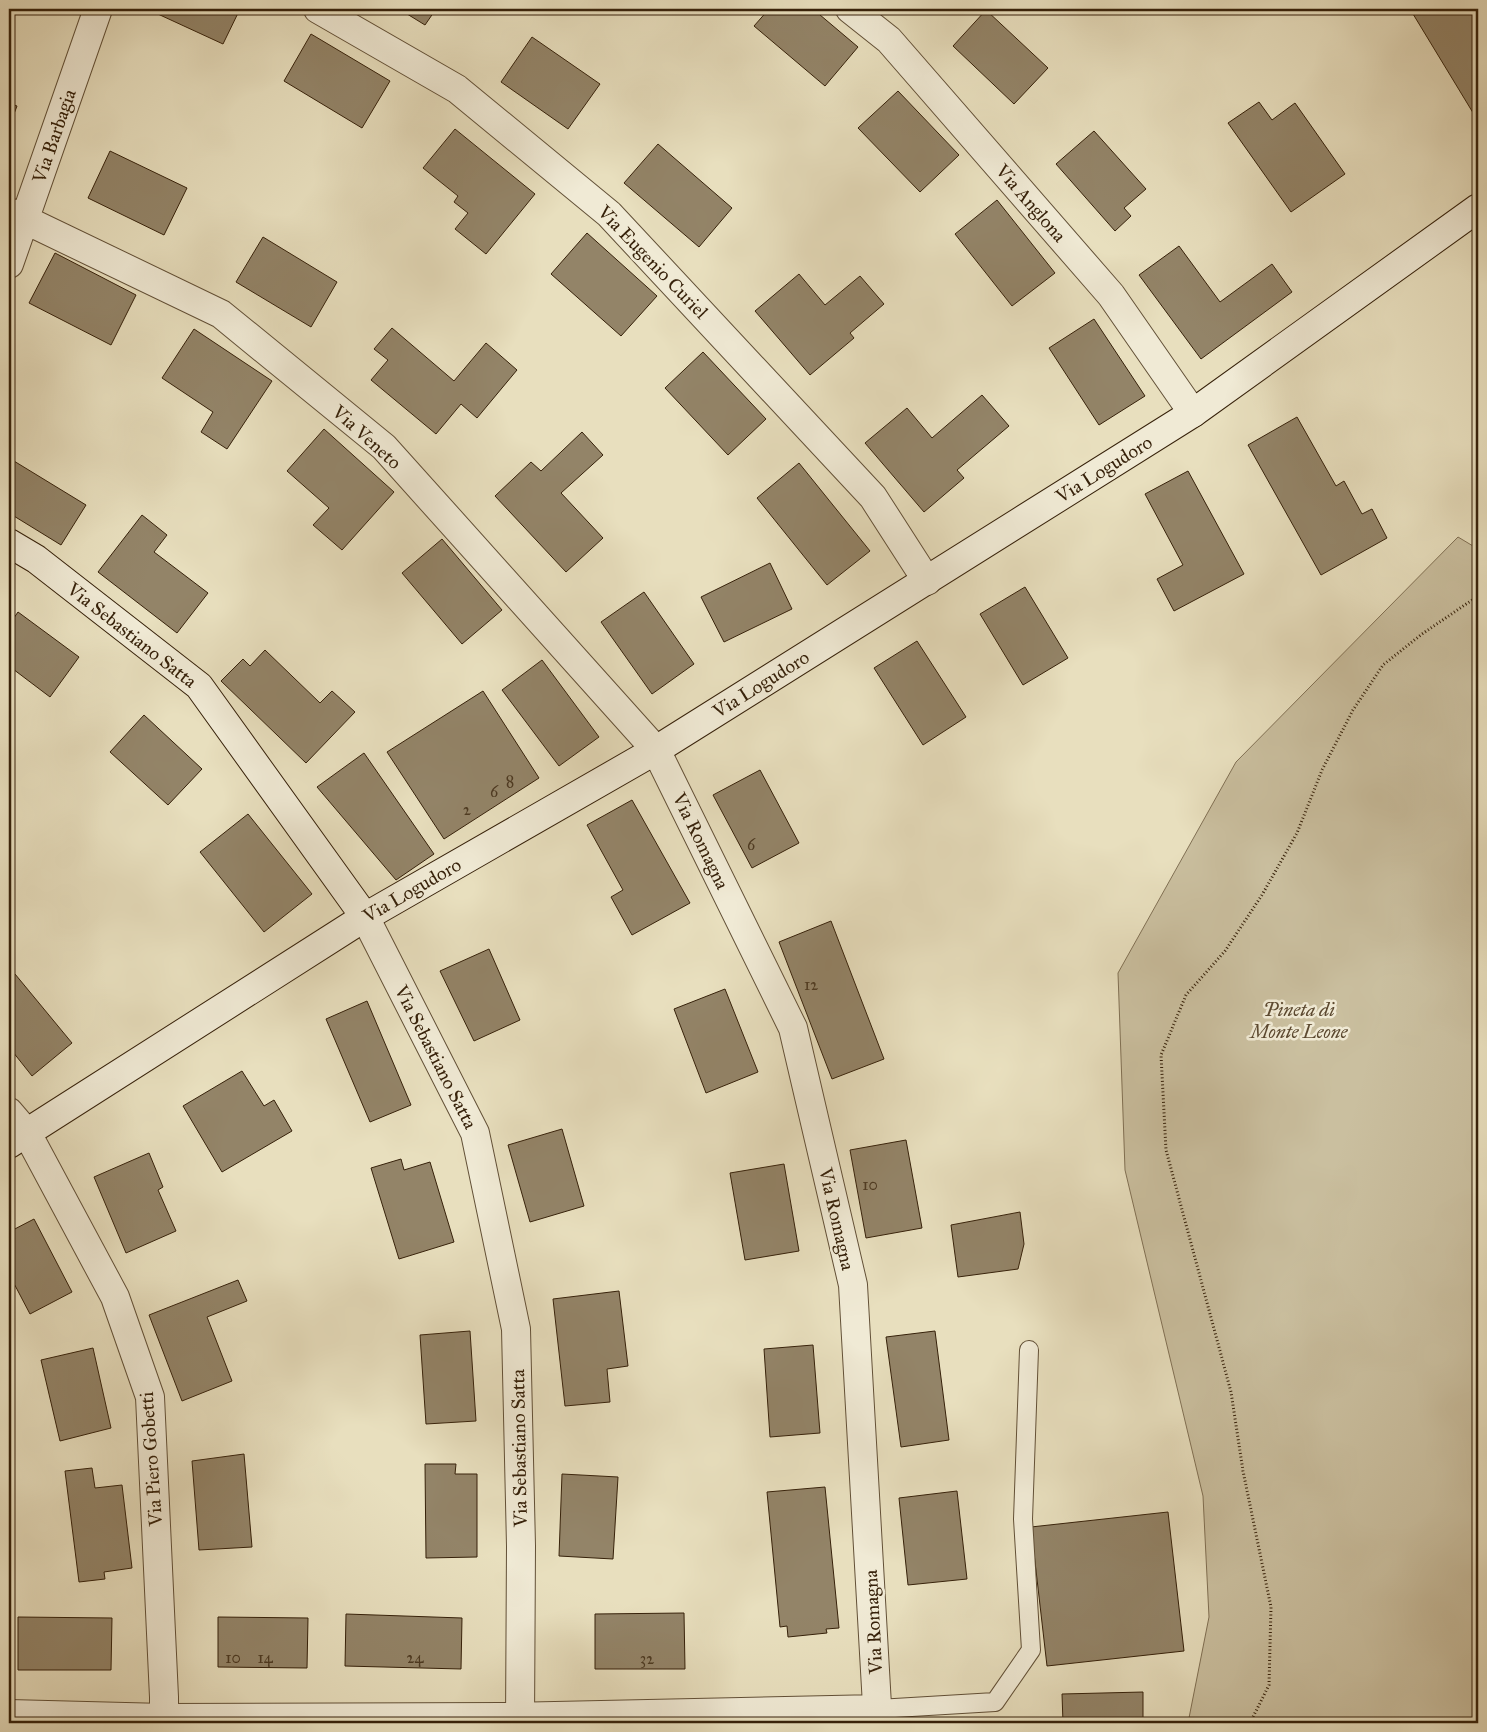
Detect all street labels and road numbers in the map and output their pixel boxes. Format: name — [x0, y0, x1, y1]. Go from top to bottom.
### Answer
street label: Via Barbagia — [27, 85, 82, 187]
street label: Via Anglona — [990, 159, 1072, 248]
street label: Via Eugenio Curiel — [592, 200, 713, 325]
street label: Via Veneto — [327, 399, 406, 474]
street label: Via Logudoro — [1051, 430, 1157, 509]
street label: Via Sebastiano Satta — [62, 577, 202, 693]
street label: Via Logudoro — [708, 645, 814, 724]
street label: Via Romagna — [666, 788, 735, 894]
street label: Via Logudoro — [358, 853, 466, 929]
street label: Via Sebastiano Satta — [389, 980, 483, 1134]
street label: Via Romagna — [813, 1164, 860, 1274]
street label: Via Sebastiano Satta — [506, 1368, 532, 1528]
street label: Via Piero Gobetti — [135, 1391, 167, 1528]
street label: Via Romagna — [859, 1568, 888, 1676]

